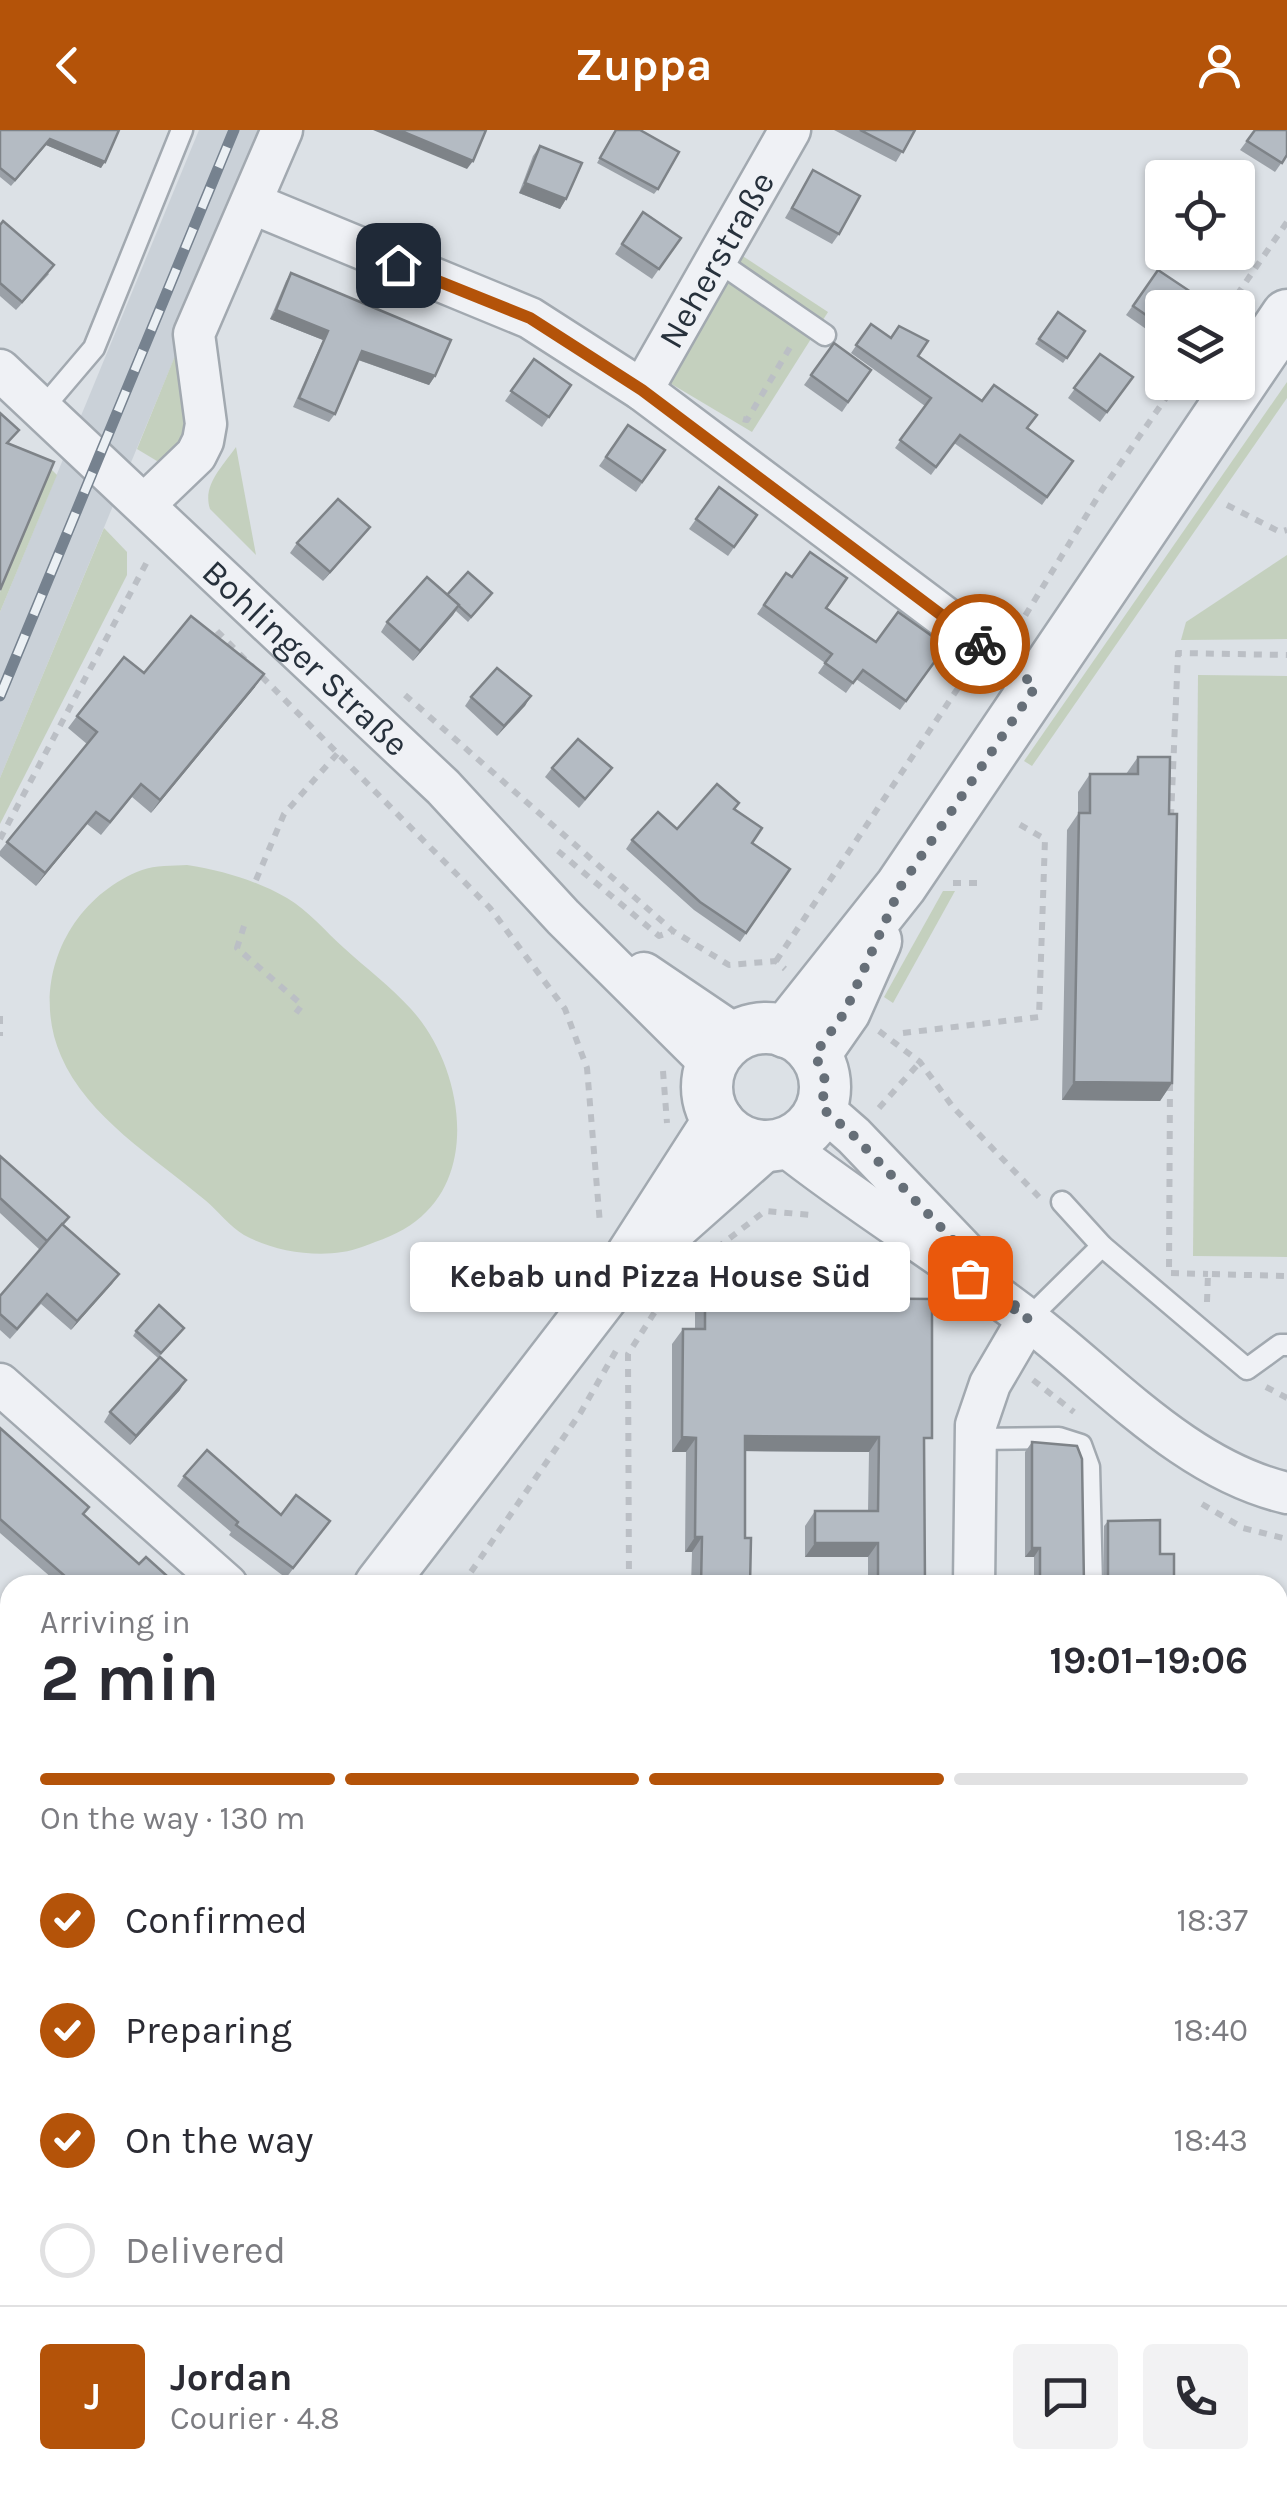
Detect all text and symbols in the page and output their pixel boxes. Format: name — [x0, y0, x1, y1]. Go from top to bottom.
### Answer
icon: back — [40, 38, 95, 93]
icon: person — [1192, 38, 1247, 93]
text: Zuppa — [575, 39, 712, 91]
map controls — [1145, 160, 1255, 400]
button: locate — [1145, 160, 1255, 270]
street label: Neherstraße — [650, 164, 783, 355]
pin — [356, 223, 441, 308]
icon: home — [371, 238, 426, 293]
button: layers — [1145, 290, 1255, 400]
street label: Bohlinger Straße — [194, 551, 417, 765]
courier — [930, 594, 1030, 694]
icon: bike — [953, 617, 1008, 672]
pin — [928, 1236, 1013, 1321]
callout: Kebab und Pizza House Süd — [410, 1243, 910, 1313]
icon: bag — [943, 1251, 998, 1306]
text: Kebab und Pizza House Süd — [449, 1258, 871, 1295]
text: Arriving in — [40, 1604, 191, 1641]
text: 19:01–19:06 — [1049, 1638, 1248, 1683]
text: 2 min — [40, 1640, 219, 1716]
text: On the way · 130 m — [40, 1800, 306, 1837]
icon: check — [40, 1893, 95, 1948]
text: Confirmed — [125, 1898, 308, 1943]
text: 18:37 — [1176, 1902, 1248, 1939]
icon: check — [40, 2003, 95, 2058]
text: Preparing — [125, 2008, 292, 2053]
text: 18:40 — [1174, 2012, 1248, 2049]
icon: check — [40, 2113, 95, 2168]
text: On the way — [125, 2118, 313, 2163]
text: 18:43 — [1174, 2122, 1248, 2159]
text: Delivered — [125, 2228, 286, 2273]
button: chat — [1013, 2344, 1118, 2449]
button: phone — [1143, 2344, 1248, 2449]
text: Jordan — [170, 2355, 293, 2400]
text: J — [84, 2374, 101, 2419]
text: Courier · 4.8 — [170, 2400, 340, 2437]

